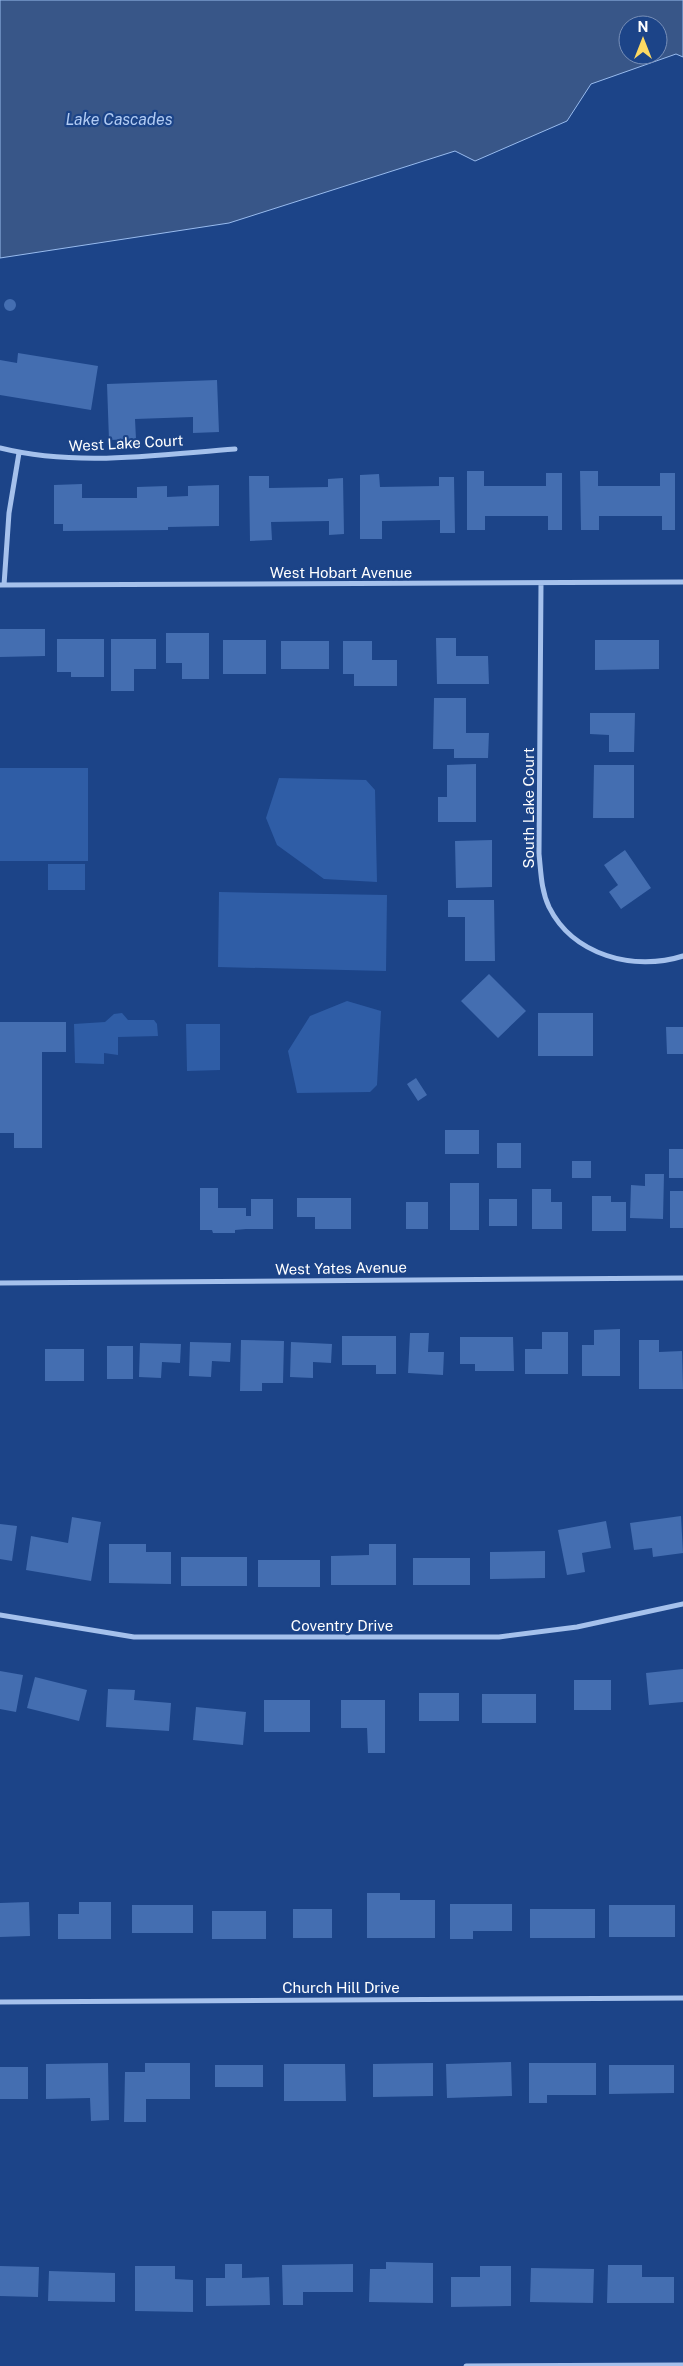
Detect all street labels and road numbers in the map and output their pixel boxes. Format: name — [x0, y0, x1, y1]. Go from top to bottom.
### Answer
street label: West Lake Court — [68, 431, 184, 454]
street label: West Hobart Avenue — [270, 564, 412, 581]
street label: South Lake Court — [520, 747, 537, 869]
street label: West Yates Avenue — [275, 1258, 407, 1278]
street label: Coventry Drive — [291, 1617, 393, 1634]
street label: Church Hill Drive — [282, 1979, 400, 1996]

